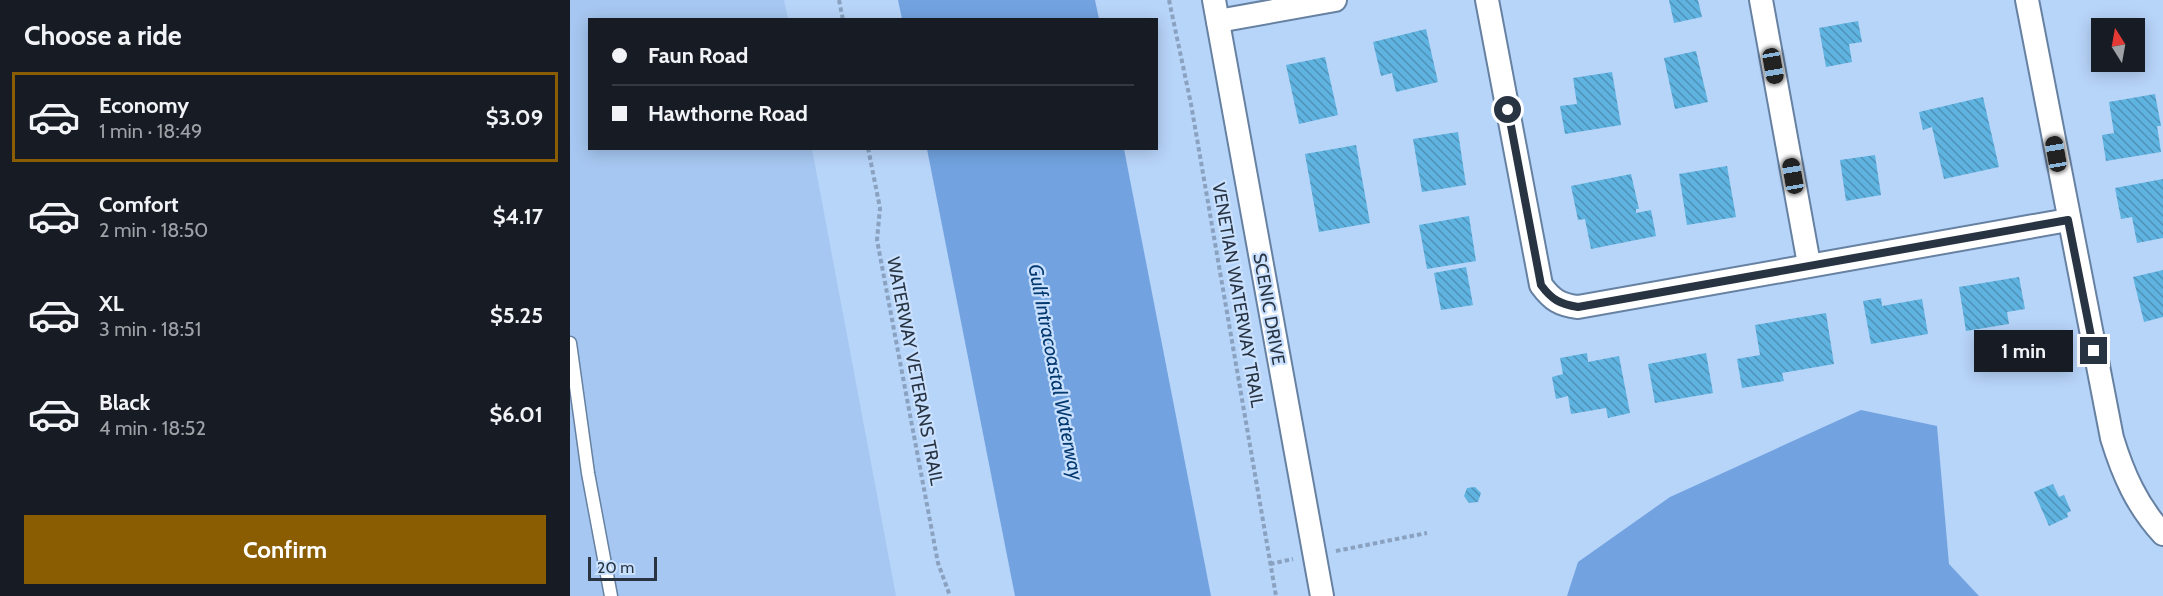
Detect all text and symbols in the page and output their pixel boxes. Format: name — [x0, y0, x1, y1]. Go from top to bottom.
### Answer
north arrow — [2091, 18, 2145, 72]
map controls — [2091, 18, 2145, 72]
text: Choose a ride — [24, 19, 182, 52]
text: Faun Road — [648, 42, 748, 69]
car — [1761, 47, 1785, 85]
icon: car — [27, 90, 81, 144]
text: Economy — [99, 92, 189, 119]
route start — [1494, 96, 1521, 123]
text: Hawthorne Road — [648, 100, 808, 127]
text: $3.09 — [486, 104, 543, 131]
text: 1 min · 18:49 — [99, 119, 202, 143]
car — [2044, 135, 2068, 173]
car — [1781, 157, 1805, 195]
street label: VENETIAN WATERWAY TRAIL — [1207, 181, 1269, 409]
icon: car — [27, 189, 81, 243]
text: Comfort — [99, 191, 178, 218]
text: $4.17 — [493, 203, 543, 230]
text: 2 min · 18:50 — [99, 218, 208, 242]
street label: SCENIC DRIVE — [1248, 251, 1290, 367]
street label: WATERWAY VETERANS TRAIL — [882, 255, 948, 487]
water label: Gulf Intracoastal Waterway — [1023, 262, 1089, 483]
icon: car — [27, 288, 81, 342]
text: XL — [99, 290, 124, 317]
text: $5.25 — [490, 302, 543, 329]
text: 3 min · 18:51 — [99, 317, 201, 341]
callout: 1 min — [1974, 330, 2073, 372]
route end — [2080, 337, 2107, 364]
text: 1 min — [2001, 339, 2046, 363]
icon: car — [27, 387, 81, 441]
text: Black — [99, 389, 150, 416]
text: $6.01 — [490, 401, 543, 428]
text: 4 min · 18:52 — [99, 416, 206, 440]
button: Confirm — [24, 515, 546, 584]
scale bar — [588, 554, 657, 582]
text: 20 m — [597, 558, 634, 577]

